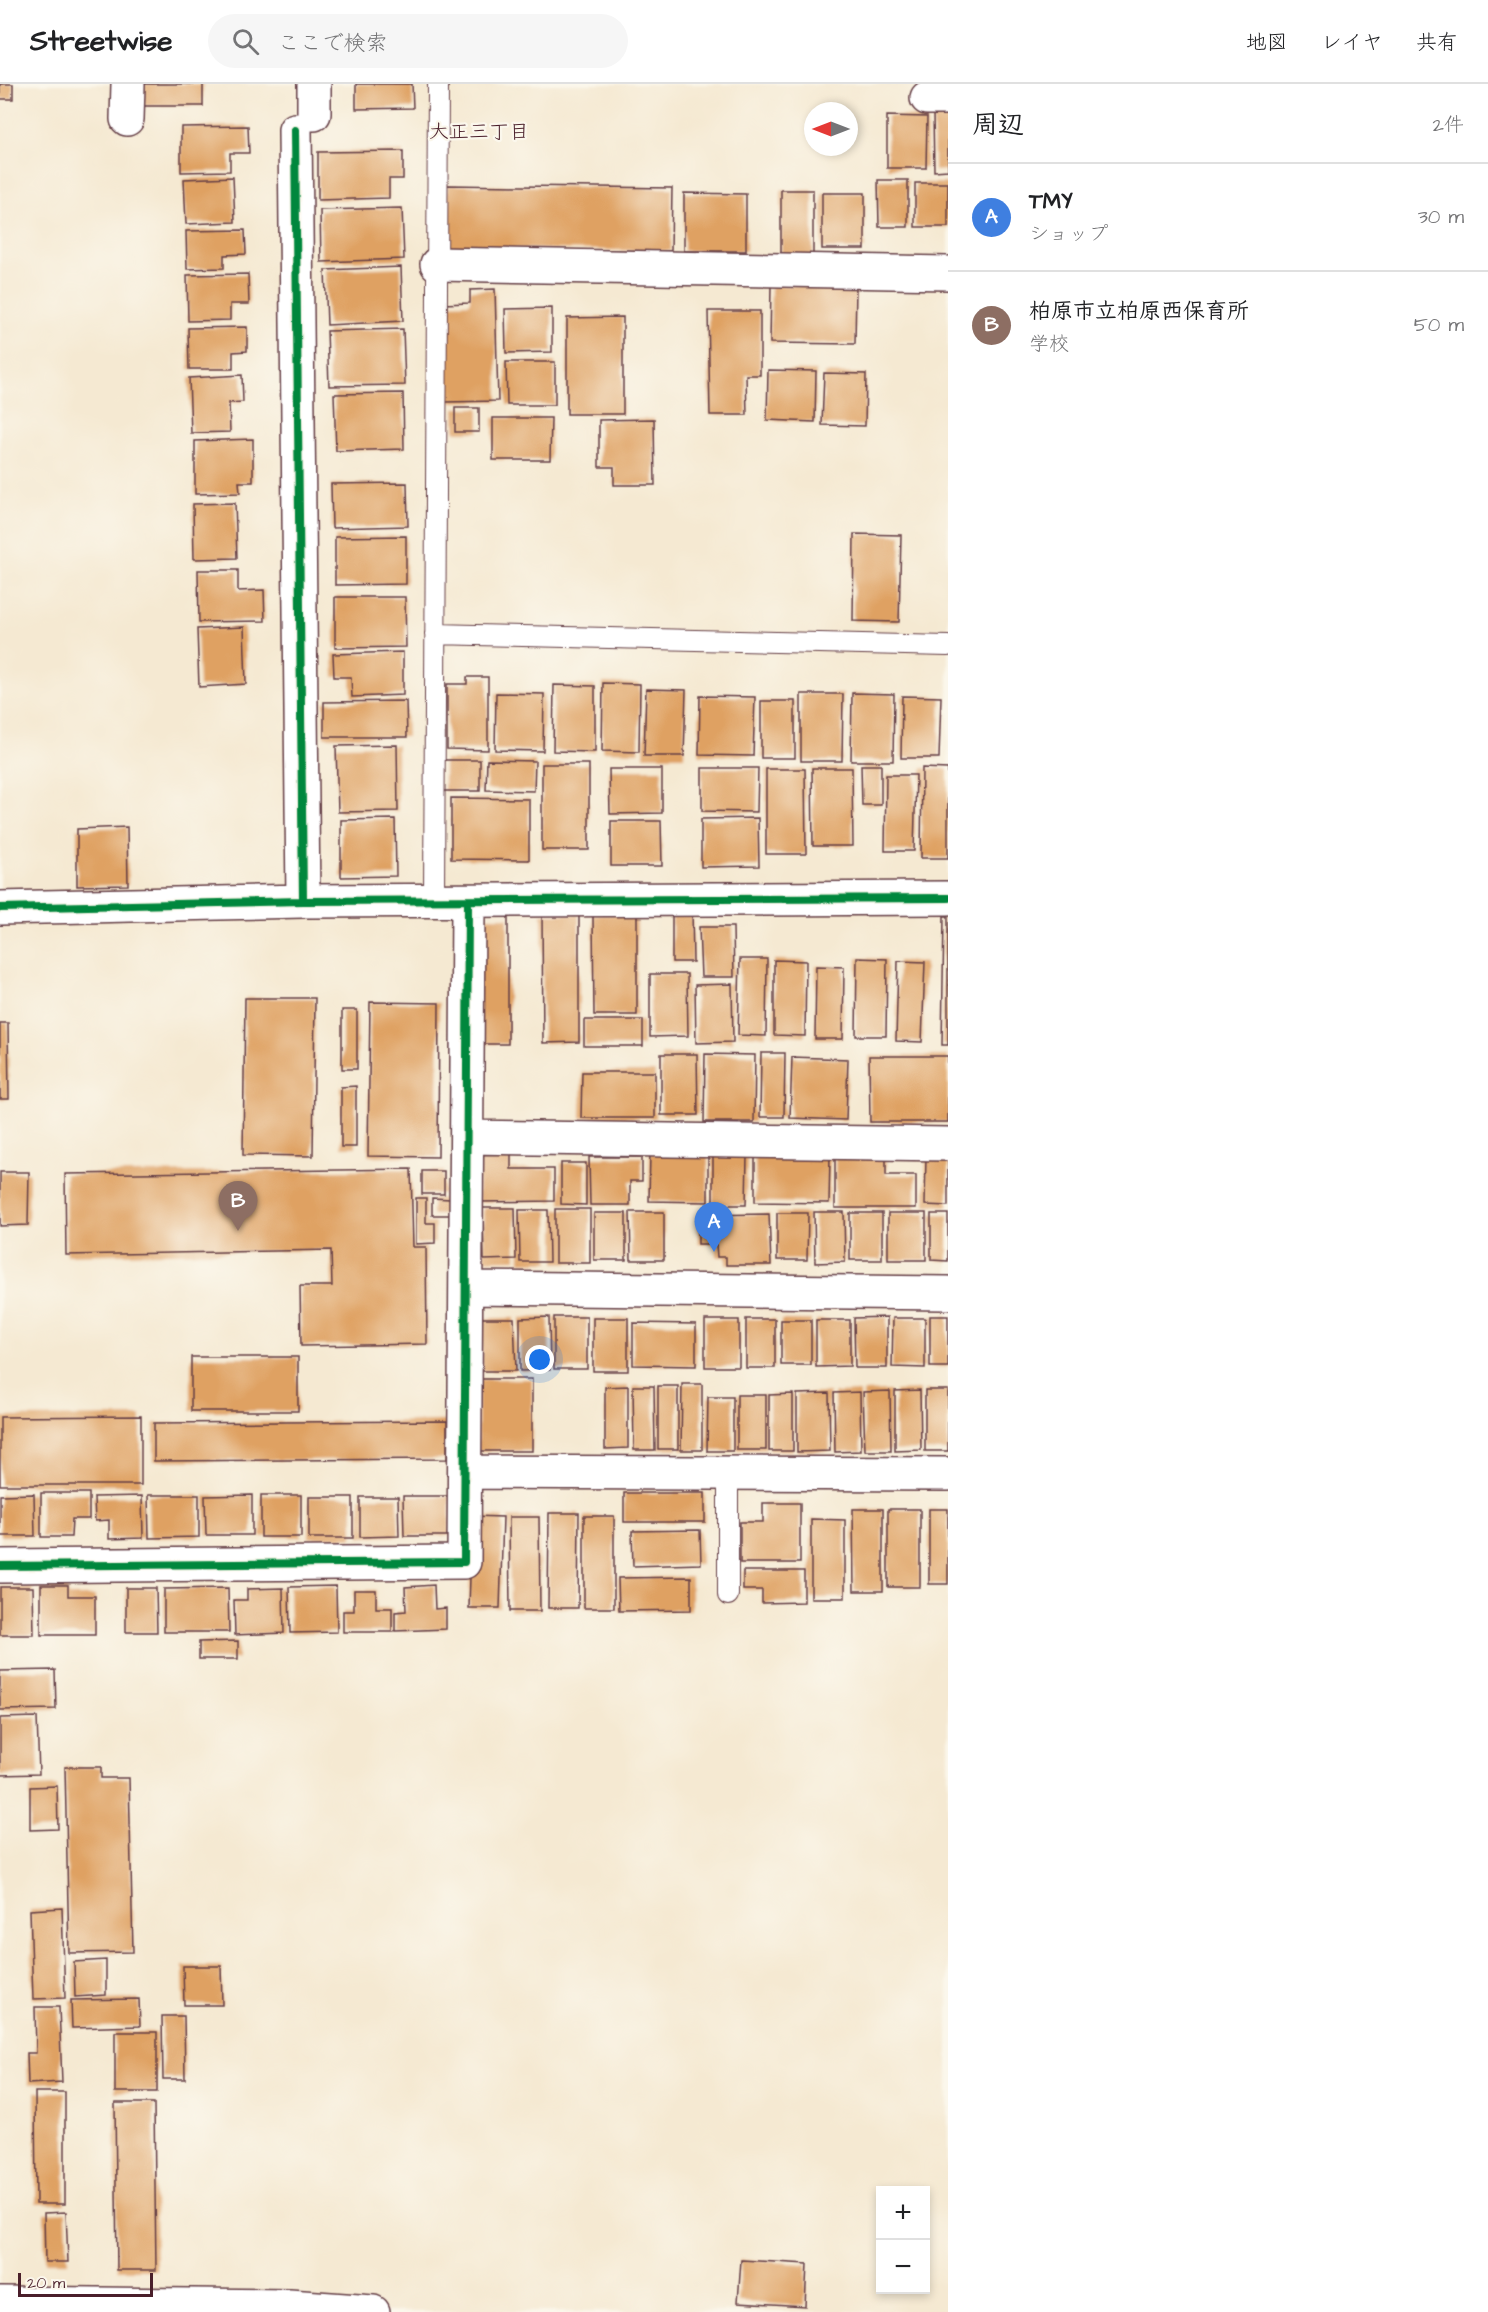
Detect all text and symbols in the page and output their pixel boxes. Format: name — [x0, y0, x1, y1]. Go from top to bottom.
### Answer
search box — [208, 14, 628, 68]
text: Streetwise — [30, 22, 172, 61]
icon: search — [229, 25, 262, 58]
text: ここで検索 — [277, 28, 387, 59]
text: 地図 — [1246, 28, 1288, 57]
text: レイヤ — [1321, 28, 1383, 57]
text: 共有 — [1416, 28, 1458, 57]
north arrow — [804, 102, 858, 156]
text: 周辺 — [972, 107, 1024, 143]
text: 2件 — [1433, 111, 1464, 139]
district label: 大正三丁目 — [429, 118, 529, 146]
text: TMY — [1029, 186, 1073, 217]
text: A — [985, 203, 998, 231]
text: 30 m — [1418, 203, 1464, 231]
text: ショップ — [1029, 220, 1108, 248]
text: 柏原市立柏原西保育所 — [1029, 296, 1249, 327]
text: B — [984, 311, 999, 339]
text: 50 m — [1414, 311, 1464, 339]
text: 学校 — [1029, 330, 1069, 358]
pin: B — [218, 1182, 258, 1231]
pin: A — [694, 1202, 734, 1252]
your location — [525, 1345, 554, 1374]
map controls — [876, 2186, 930, 2294]
button: + — [876, 2186, 930, 2240]
button: − — [876, 2240, 930, 2294]
scale bar — [18, 2270, 153, 2298]
text: 20 m — [27, 2272, 65, 2294]

